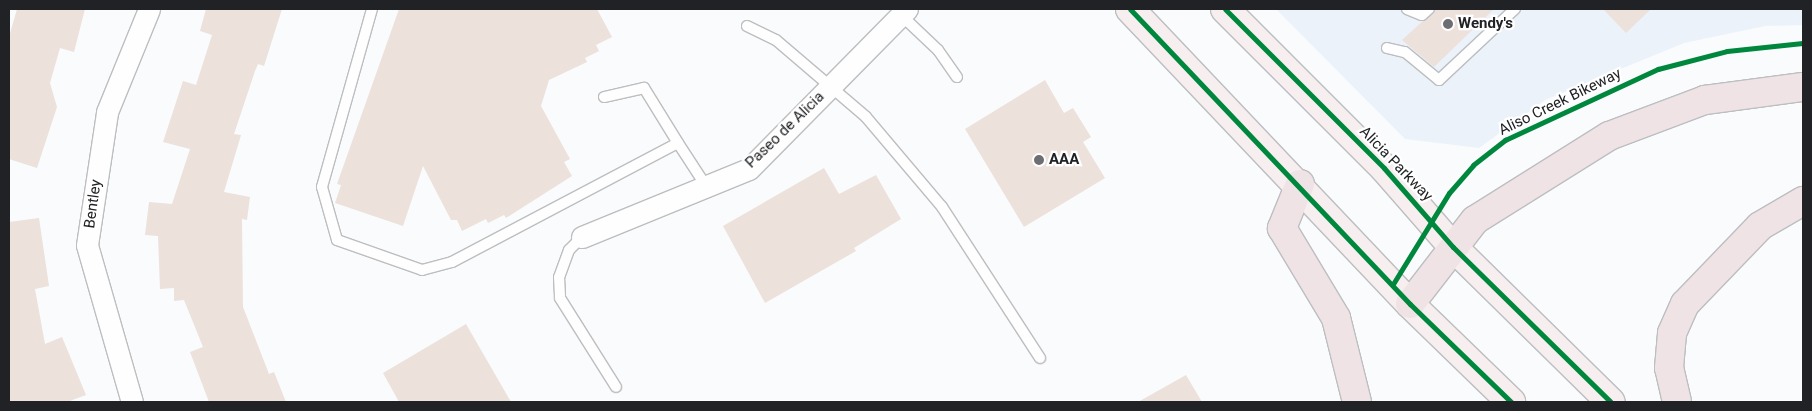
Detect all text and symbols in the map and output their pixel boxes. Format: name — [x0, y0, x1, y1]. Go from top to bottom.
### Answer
place label: Wendy's — [1458, 15, 1513, 33]
marker: Wendy's — [1442, 18, 1454, 30]
street label: Aliso Creek Bikeway — [1496, 65, 1624, 139]
street label: Paseo de Alicia — [742, 88, 828, 172]
street label: Alicia Parkway — [1356, 123, 1436, 205]
place label: AAA — [1049, 151, 1079, 169]
marker: AAA — [1033, 154, 1045, 166]
street label: Bentley — [81, 178, 105, 230]

